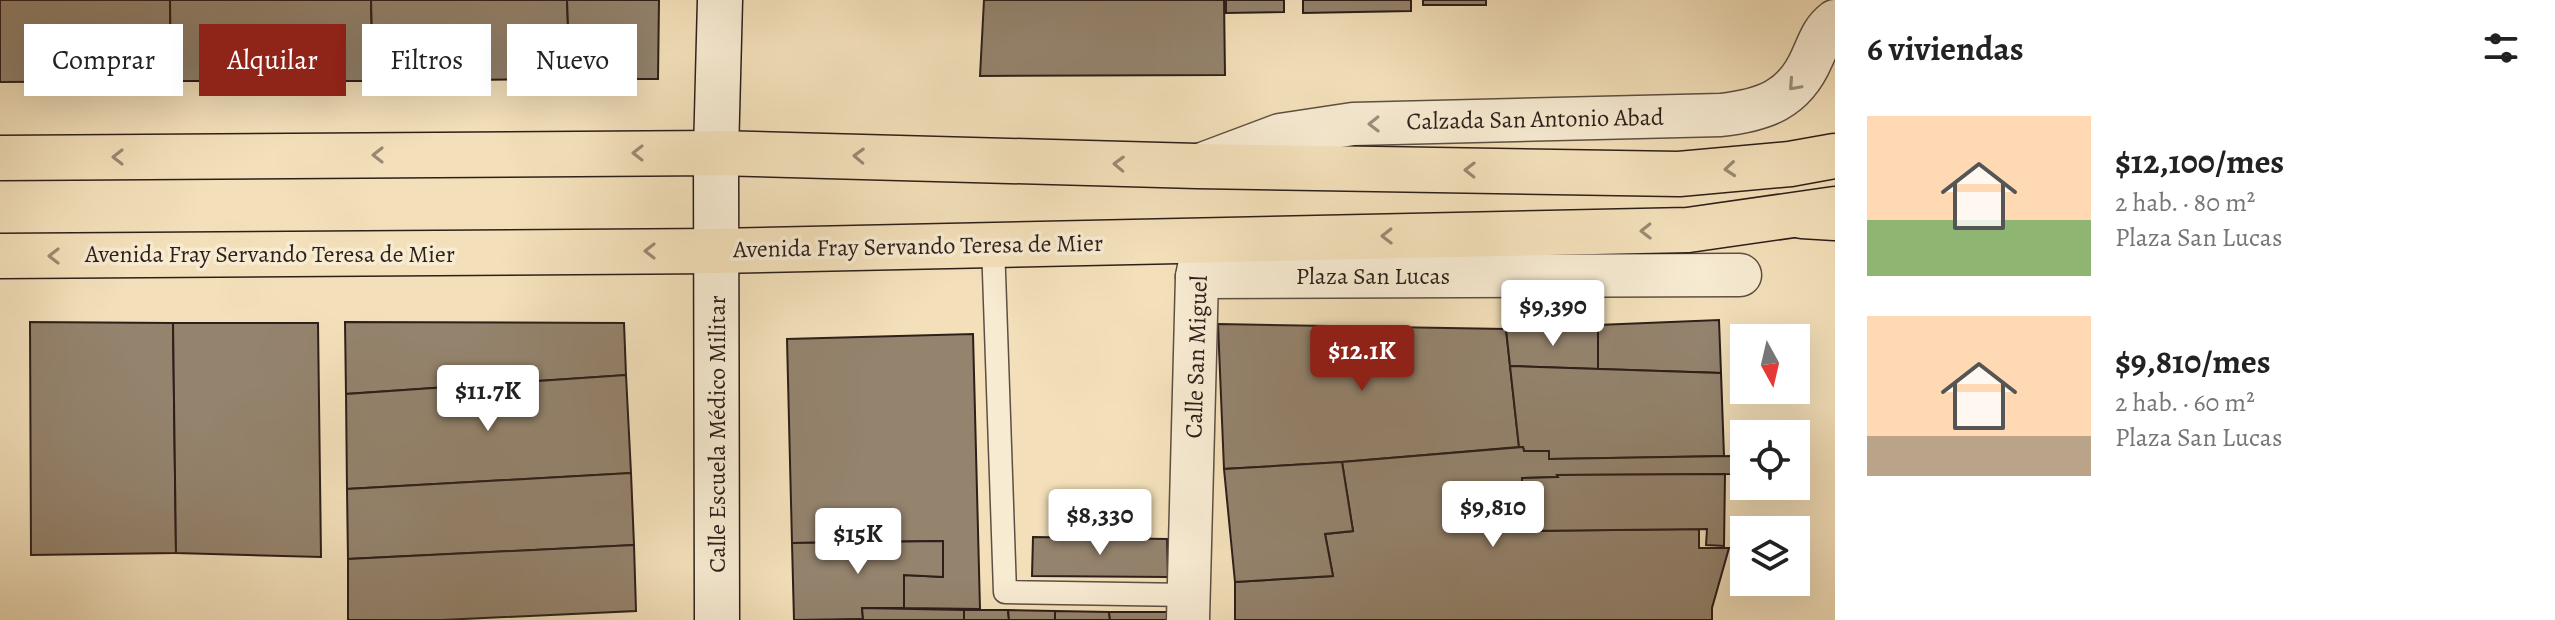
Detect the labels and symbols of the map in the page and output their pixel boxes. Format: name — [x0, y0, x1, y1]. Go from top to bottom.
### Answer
one-way arrow — [1789, 76, 1803, 91]
street label: Calzada San Antonio Abad — [1406, 101, 1664, 137]
one-way arrow — [1367, 115, 1380, 132]
one-way arrow — [631, 145, 644, 162]
one-way arrow — [371, 146, 384, 164]
one-way arrow — [111, 148, 124, 166]
one-way arrow — [852, 148, 865, 165]
one-way arrow — [1112, 155, 1125, 172]
one-way arrow — [1723, 161, 1736, 178]
one-way arrow — [1463, 162, 1476, 179]
one-way arrow — [1640, 222, 1652, 239]
street label: Avenida Fray Servando Teresa de Mier — [732, 227, 1103, 265]
one-way arrow — [1380, 227, 1393, 245]
street label: Avenida Fray Servando Teresa de Mier — [84, 238, 455, 270]
one-way arrow — [643, 242, 656, 260]
one-way arrow — [47, 247, 60, 265]
street label: Plaza San Lucas — [1296, 260, 1450, 292]
street label: Calle San Miguel — [1177, 275, 1215, 439]
pin: $9,390 — [1488, 280, 1618, 348]
street label: Calle Escuela Médico Militar — [701, 295, 733, 573]
north arrow — [1730, 324, 1810, 404]
pin: $12.1K — [1297, 325, 1427, 393]
pin: $11.7K — [423, 365, 553, 433]
pin: $9,810 — [1428, 481, 1558, 549]
pin: $8,330 — [1035, 489, 1165, 557]
pin: $15K — [811, 508, 905, 576]

